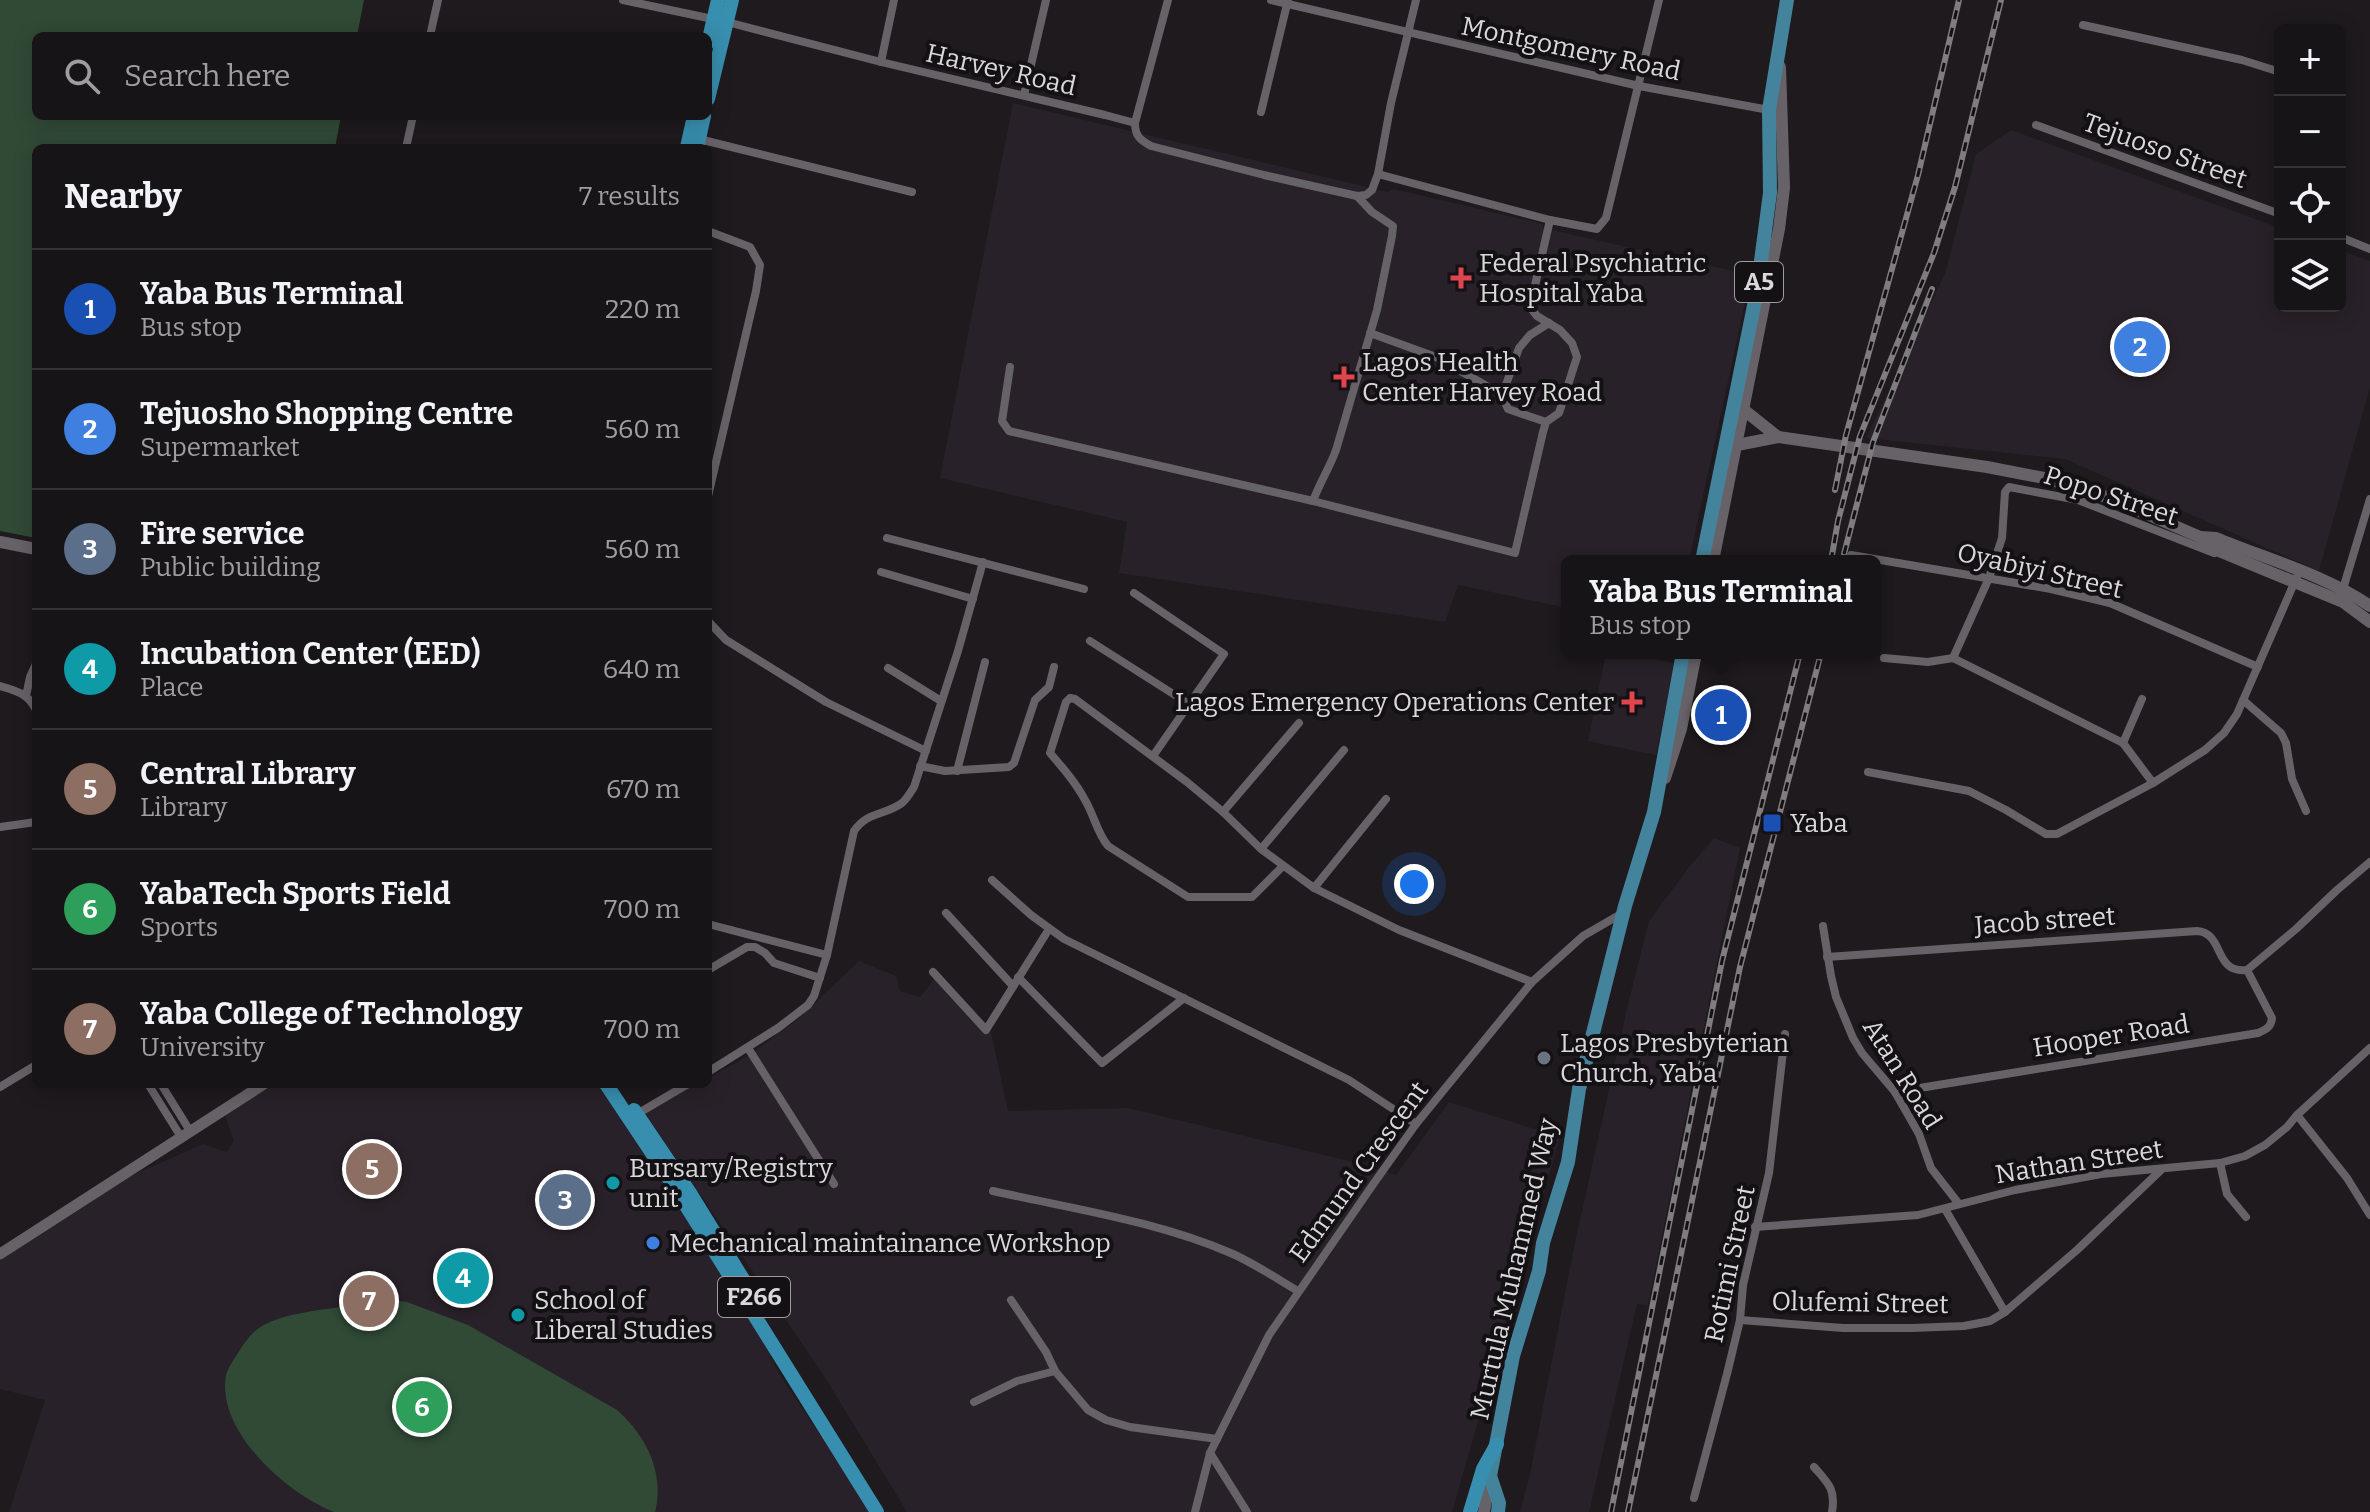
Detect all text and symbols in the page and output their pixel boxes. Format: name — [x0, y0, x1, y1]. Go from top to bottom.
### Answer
street label: Montgomery Road — [1459, 11, 1683, 87]
map controls — [2274, 24, 2346, 312]
button: + — [2274, 24, 2346, 96]
search box — [32, 32, 712, 120]
street label: Harvey Road — [923, 38, 1079, 102]
icon: search — [60, 54, 104, 98]
text: Search here — [124, 58, 291, 94]
button: − — [2274, 96, 2346, 168]
street label: Tejuoso Street — [2079, 107, 2252, 195]
button: locate — [2274, 168, 2346, 240]
text: Nearby — [64, 176, 182, 217]
text: 7 results — [579, 181, 680, 212]
button: layers — [2274, 240, 2346, 312]
place label: Federal Psychiatric Hospital Yaba — [1479, 248, 1706, 309]
road number: A5 — [1735, 262, 1783, 302]
marker: Federal Psychiatric Hospital Yaba — [1450, 267, 1472, 289]
text: Yaba Bus Terminal — [140, 276, 404, 312]
text: 1 — [84, 294, 96, 325]
text: 220 m — [605, 294, 680, 325]
text: Bus stop — [140, 312, 242, 343]
pin: 2 — [2114, 317, 2166, 377]
place label: Lagos Health Center Harvey Road — [1362, 347, 1602, 408]
marker: Lagos Health Center Harvey Road — [1333, 366, 1355, 388]
text: Tejuosho Shopping Centre — [140, 396, 513, 432]
text: 2 — [83, 414, 97, 445]
text: 560 m — [604, 414, 680, 445]
text: Supermarket — [140, 432, 300, 463]
street label: Popo Street — [2040, 460, 2182, 532]
text: Fire service — [140, 516, 305, 552]
text: 3 — [83, 534, 97, 565]
text: 560 m — [604, 534, 680, 565]
street label: Oyabiyi Street — [1954, 537, 2126, 605]
text: Public building — [140, 552, 321, 583]
popup — [1561, 555, 1881, 659]
text: Yaba Bus Terminal — [1589, 574, 1853, 610]
text: Bus stop — [1589, 610, 1691, 641]
text: Incubation Center (EED) — [140, 636, 480, 672]
text: 4 — [82, 654, 98, 685]
text: 640 m — [603, 654, 680, 685]
text: Place — [140, 672, 204, 703]
pin: 1 — [1695, 685, 1747, 745]
place label: Lagos Emergency Operations Center — [1175, 687, 1615, 718]
marker: Lagos Emergency Operations Center — [1621, 691, 1643, 713]
text: Central Library — [140, 756, 356, 792]
text: 5 — [83, 774, 97, 805]
text: 670 m — [606, 774, 680, 805]
text: Library — [140, 792, 227, 823]
place label: Yaba — [1790, 808, 1848, 839]
marker: Yaba — [1761, 812, 1783, 834]
your location — [1394, 864, 1434, 904]
text: YabaTech Sports Field — [140, 876, 451, 912]
text: 6 — [82, 894, 98, 925]
text: 700 m — [604, 894, 680, 925]
street label: Jacob street — [1973, 901, 2117, 941]
text: Sports — [140, 912, 218, 943]
text: Yaba College of Technology — [140, 996, 522, 1032]
street label: Hooper Road — [2031, 1008, 2191, 1064]
street label: Atan Road — [1856, 1013, 1948, 1135]
text: 7 — [83, 1014, 97, 1045]
text: 700 m — [604, 1014, 680, 1045]
place label: Lagos Presbyterian Church, Yaba — [1560, 1028, 1789, 1089]
text: University — [140, 1032, 265, 1063]
marker: Lagos Presbyterian Church, Yaba — [1535, 1049, 1553, 1067]
street label: Edmund Crescent — [1283, 1075, 1435, 1268]
street label: Murtula Muhammed Way — [1464, 1115, 1564, 1423]
street label: Nathan Street — [1993, 1133, 2165, 1191]
pin: 5 — [346, 1139, 398, 1199]
place label: Bursary/Registry unit — [629, 1153, 833, 1214]
pin: 3 — [539, 1170, 591, 1230]
marker: Bursary/Registry unit — [604, 1174, 622, 1192]
street label: Rotimi Street — [1698, 1182, 1762, 1345]
place label: Mechanical maintainance Workshop — [669, 1228, 1111, 1259]
marker: Mechanical maintainance Workshop — [644, 1234, 662, 1252]
pin: 4 — [437, 1248, 489, 1308]
pin: 7 — [343, 1271, 395, 1331]
road number: F266 — [718, 1277, 790, 1317]
place label: School of Liberal Studies — [534, 1285, 713, 1346]
street label: Olufemi Street — [1771, 1286, 1949, 1320]
marker: School of Liberal Studies — [509, 1306, 527, 1324]
pin: 6 — [396, 1377, 448, 1437]

